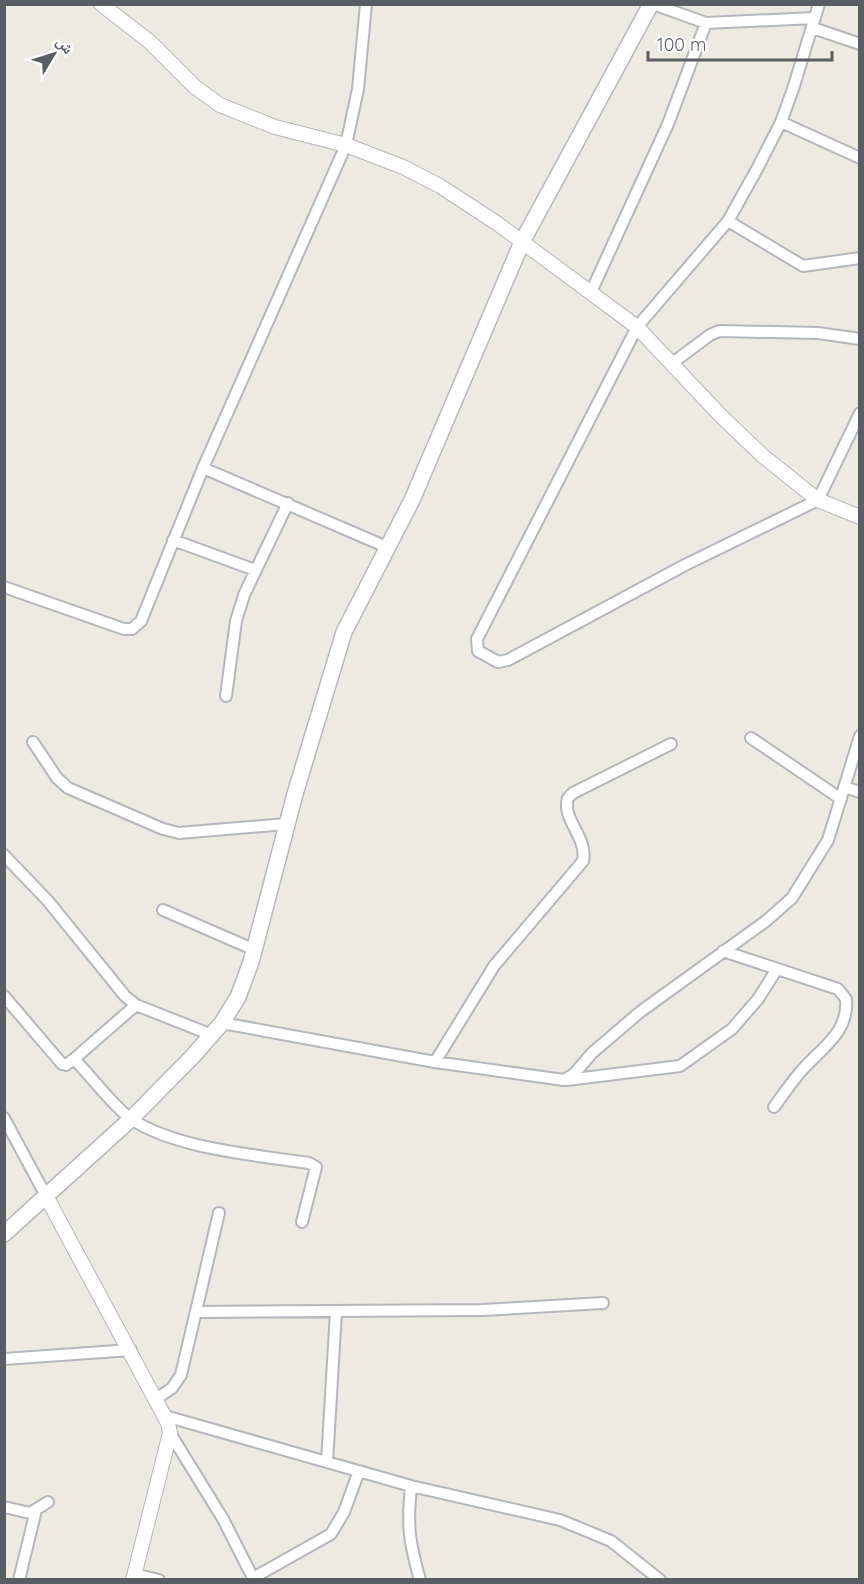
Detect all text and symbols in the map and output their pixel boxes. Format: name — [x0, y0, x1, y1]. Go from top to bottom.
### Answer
north arrow — [24, 24, 84, 84]
scale bar — [648, 24, 832, 62]
text: ش — [53, 32, 79, 58]
text: 100 m — [657, 33, 706, 56]

